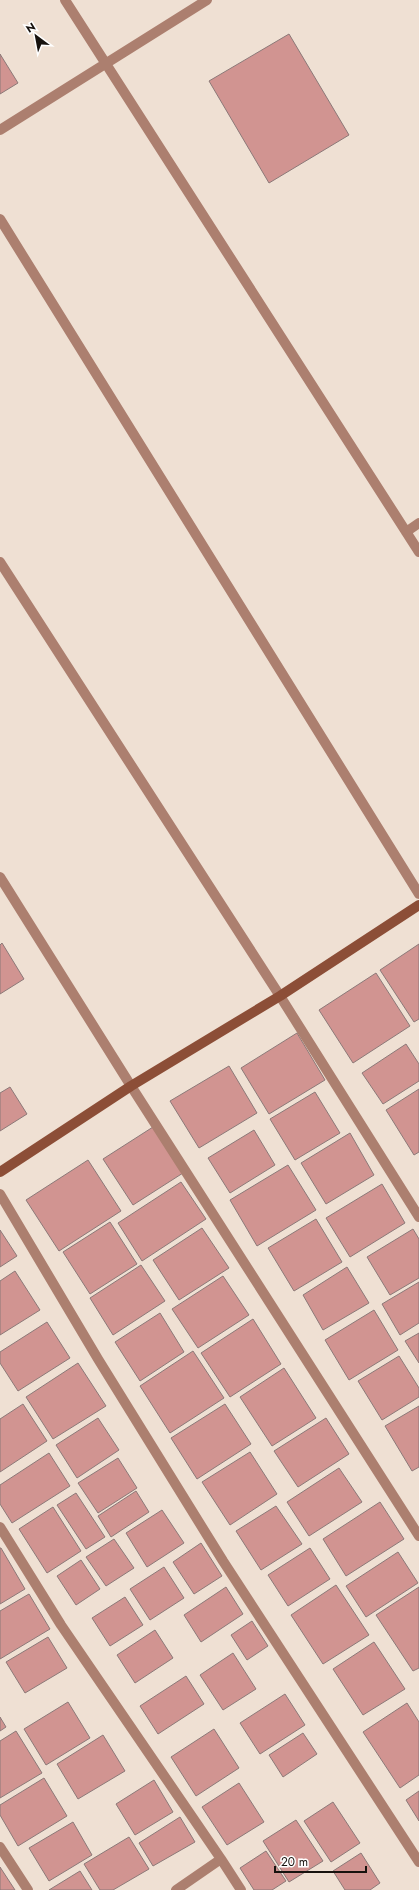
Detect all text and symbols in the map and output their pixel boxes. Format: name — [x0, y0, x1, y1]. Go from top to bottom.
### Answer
north arrow — [16, 16, 56, 56]
text: N — [23, 18, 39, 37]
scale bar — [275, 1848, 366, 1874]
text: 20 m — [281, 1853, 308, 1871]

